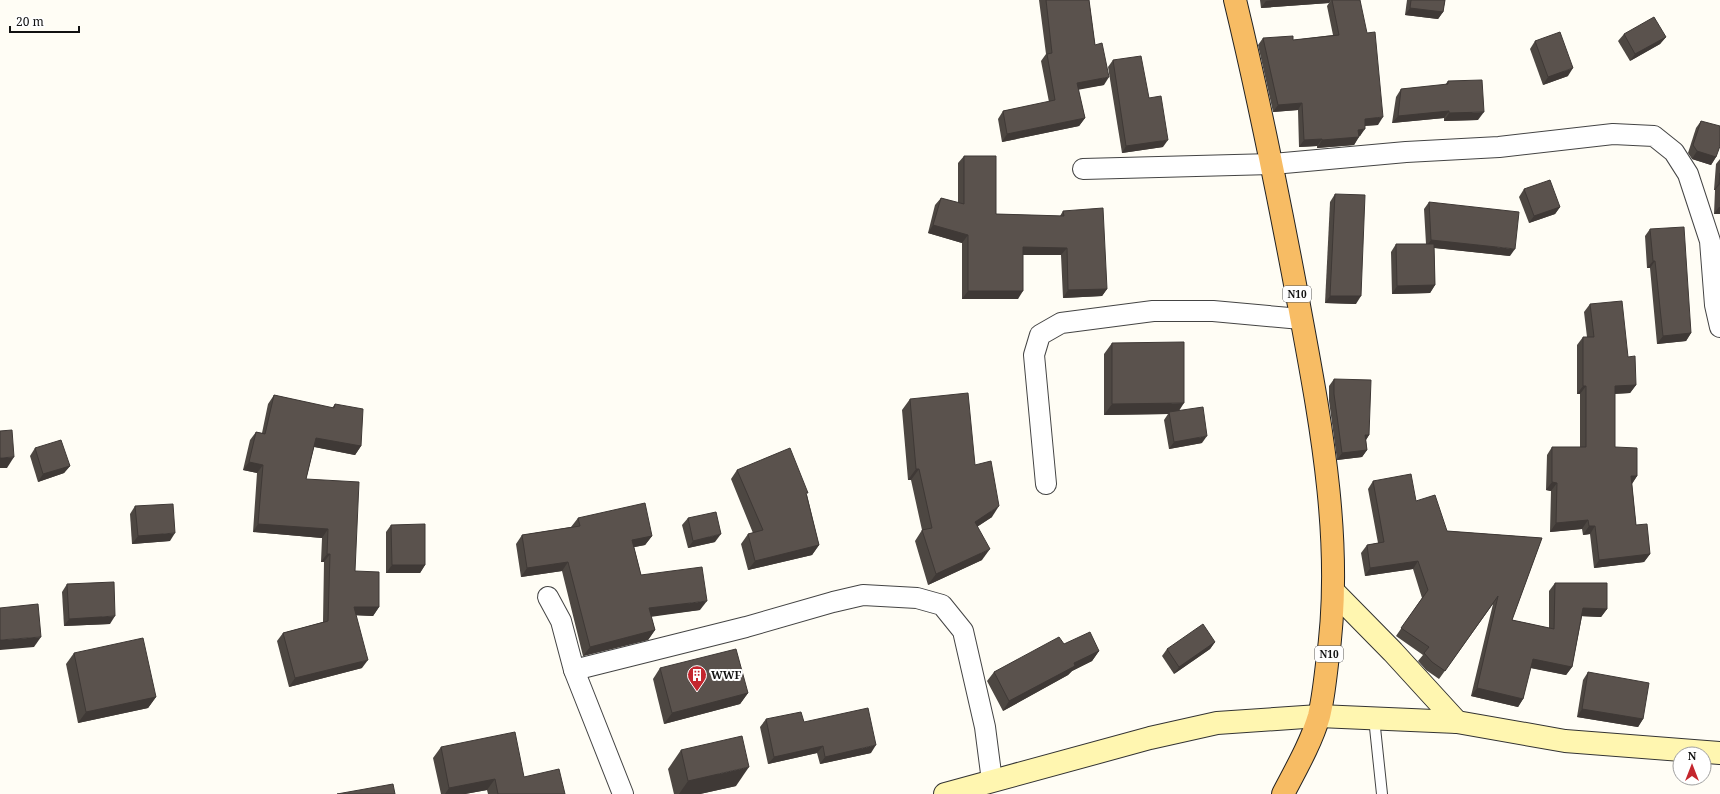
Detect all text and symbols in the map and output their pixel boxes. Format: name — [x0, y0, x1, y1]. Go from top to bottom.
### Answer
scale bar — [10, 8, 79, 34]
text: 20 m — [16, 13, 44, 30]
road number: N10 — [1283, 286, 1311, 302]
road number: N10 — [1315, 646, 1343, 662]
building icon: WWF — [686, 664, 708, 692]
place label: WWF — [711, 667, 741, 682]
north arrow — [1672, 746, 1712, 786]
text: N — [1688, 748, 1697, 763]

